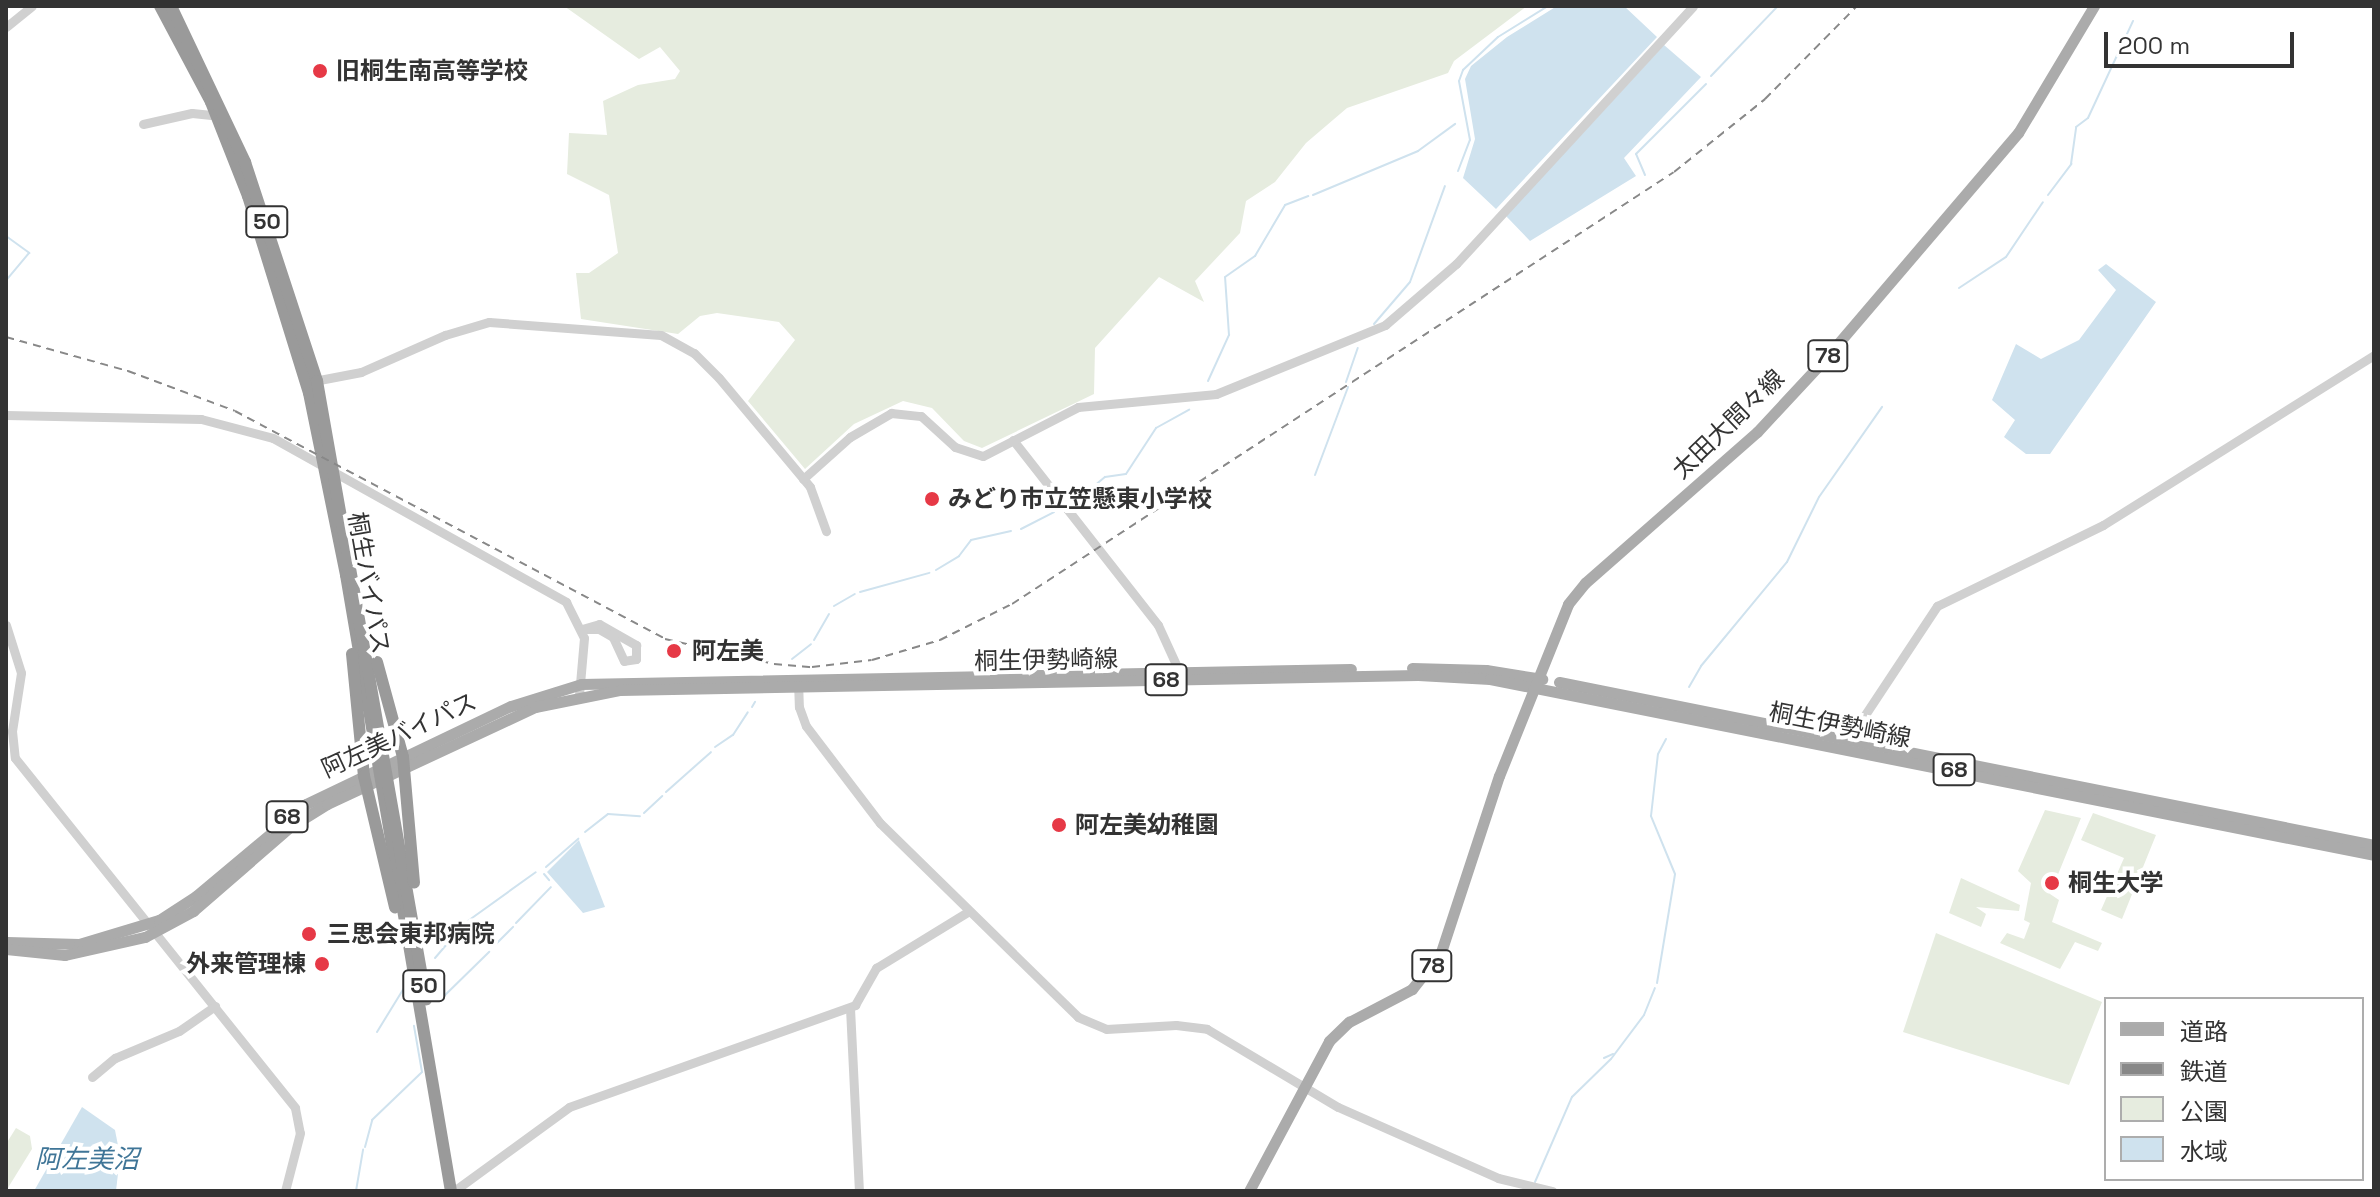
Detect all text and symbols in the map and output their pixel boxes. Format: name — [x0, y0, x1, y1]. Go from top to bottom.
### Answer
scale bar — [2108, 16, 2298, 66]
text: 200 m — [2118, 30, 2190, 61]
place label: 旧桐生南高等学校 — [336, 57, 528, 85]
marker: 旧桐生南高等学校 — [311, 62, 329, 80]
road number: 50 — [245, 204, 289, 240]
road number: 78 — [1806, 338, 1850, 374]
street label: 太田大間々線 — [1666, 364, 1790, 484]
place label: みどり市立笠懸東小学校 — [948, 485, 1212, 513]
marker: みどり市立笠懸東小学校 — [923, 490, 941, 508]
street label: 桐生バイパス — [342, 510, 396, 656]
place label: 阿左美 — [692, 637, 764, 665]
marker: 阿左美 — [663, 640, 685, 662]
street label: 桐生伊勢崎線 — [974, 644, 1118, 676]
road number: 68 — [1144, 662, 1188, 698]
street label: 阿左美バイパス — [317, 686, 481, 784]
street label: 桐生伊勢崎線 — [1767, 697, 1913, 753]
road number: 68 — [1932, 752, 1976, 788]
road number: 68 — [265, 799, 309, 835]
place label: 阿左美幼稚園 — [1075, 811, 1219, 839]
marker: 阿左美幼稚園 — [1050, 816, 1068, 834]
place label: 桐生大学 — [2068, 869, 2164, 897]
marker: 桐生大学 — [2043, 874, 2061, 892]
place label: 三思会東邦病院 — [327, 920, 495, 948]
marker: 三思会東邦病院 — [298, 923, 320, 945]
road number: 78 — [1410, 948, 1454, 984]
place label: 外来管理棟 — [186, 950, 306, 978]
marker: 外来管理棟 — [313, 955, 331, 973]
road number: 50 — [402, 968, 446, 1004]
legend — [2104, 997, 2364, 1181]
text: 道路 — [2180, 1016, 2228, 1047]
text: 鉄道 — [2180, 1056, 2228, 1087]
text: 公園 — [2180, 1096, 2228, 1127]
text: 水域 — [2180, 1136, 2228, 1167]
water label: 阿左美沼 — [35, 1144, 139, 1176]

